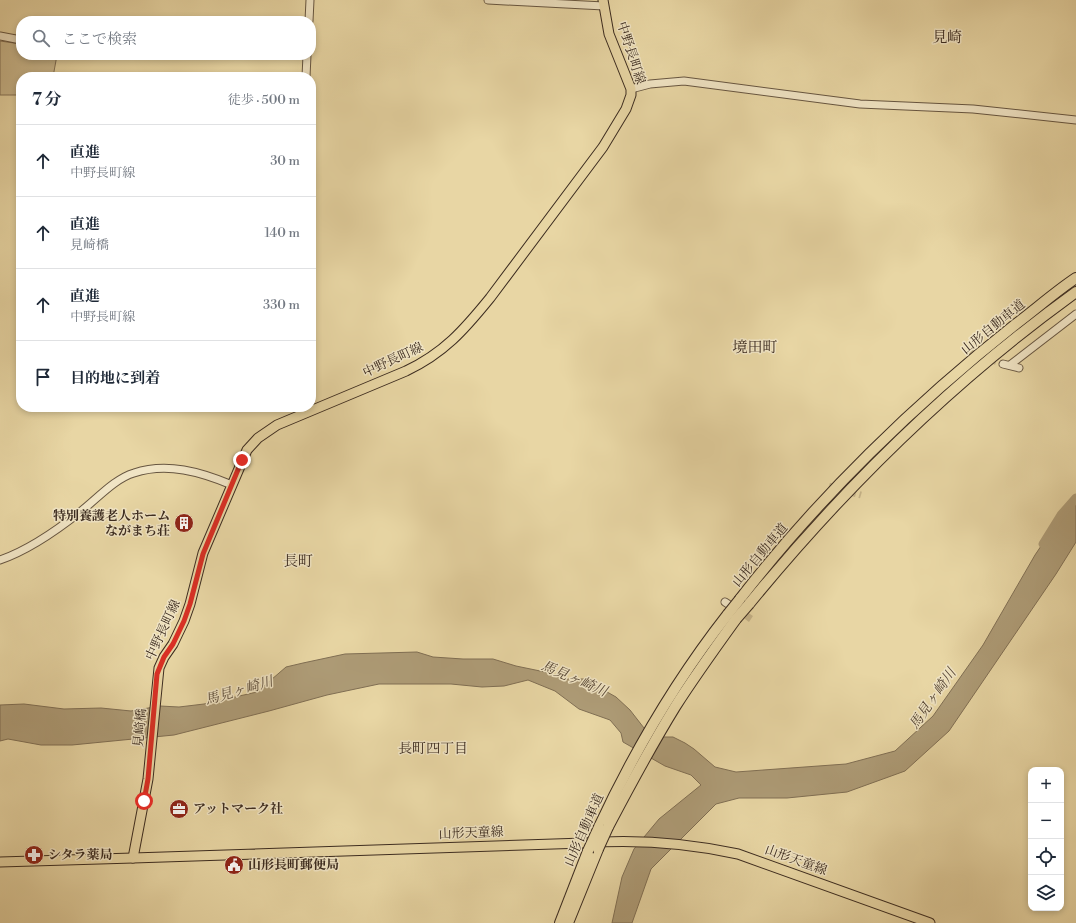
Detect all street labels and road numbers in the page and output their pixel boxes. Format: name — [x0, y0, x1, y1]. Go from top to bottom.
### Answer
street label: 中野長町線 — [613, 20, 649, 86]
street label: 山形自動車道 — [958, 296, 1028, 358]
street label: 中野長町線 — [360, 339, 426, 381]
street label: 山形自動車道 — [729, 520, 791, 590]
street label: 中野長町線 — [142, 597, 184, 663]
street label: 見崎橋 — [130, 708, 150, 748]
street label: 山形自動車道 — [561, 791, 607, 869]
street label: 山形天童線 — [438, 824, 504, 842]
street label: 山形天童線 — [763, 841, 829, 879]

